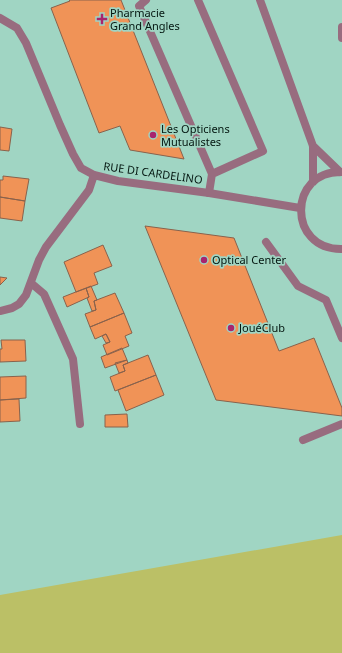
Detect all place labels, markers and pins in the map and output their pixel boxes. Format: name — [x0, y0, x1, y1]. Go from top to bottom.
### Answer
place label: Pharmacie Grand Angles — [110, 5, 180, 33]
marker: Pharmacie Grand Angles — [97, 14, 107, 24]
place label: Les Opticiens Mutualistes — [161, 121, 230, 149]
marker: Les Opticiens Mutualistes — [148, 130, 158, 140]
place label: Optical Center — [212, 252, 286, 267]
marker: Optical Center — [199, 255, 209, 265]
place label: JouéClub — [238, 320, 285, 335]
marker: JouéClub — [226, 323, 236, 333]

